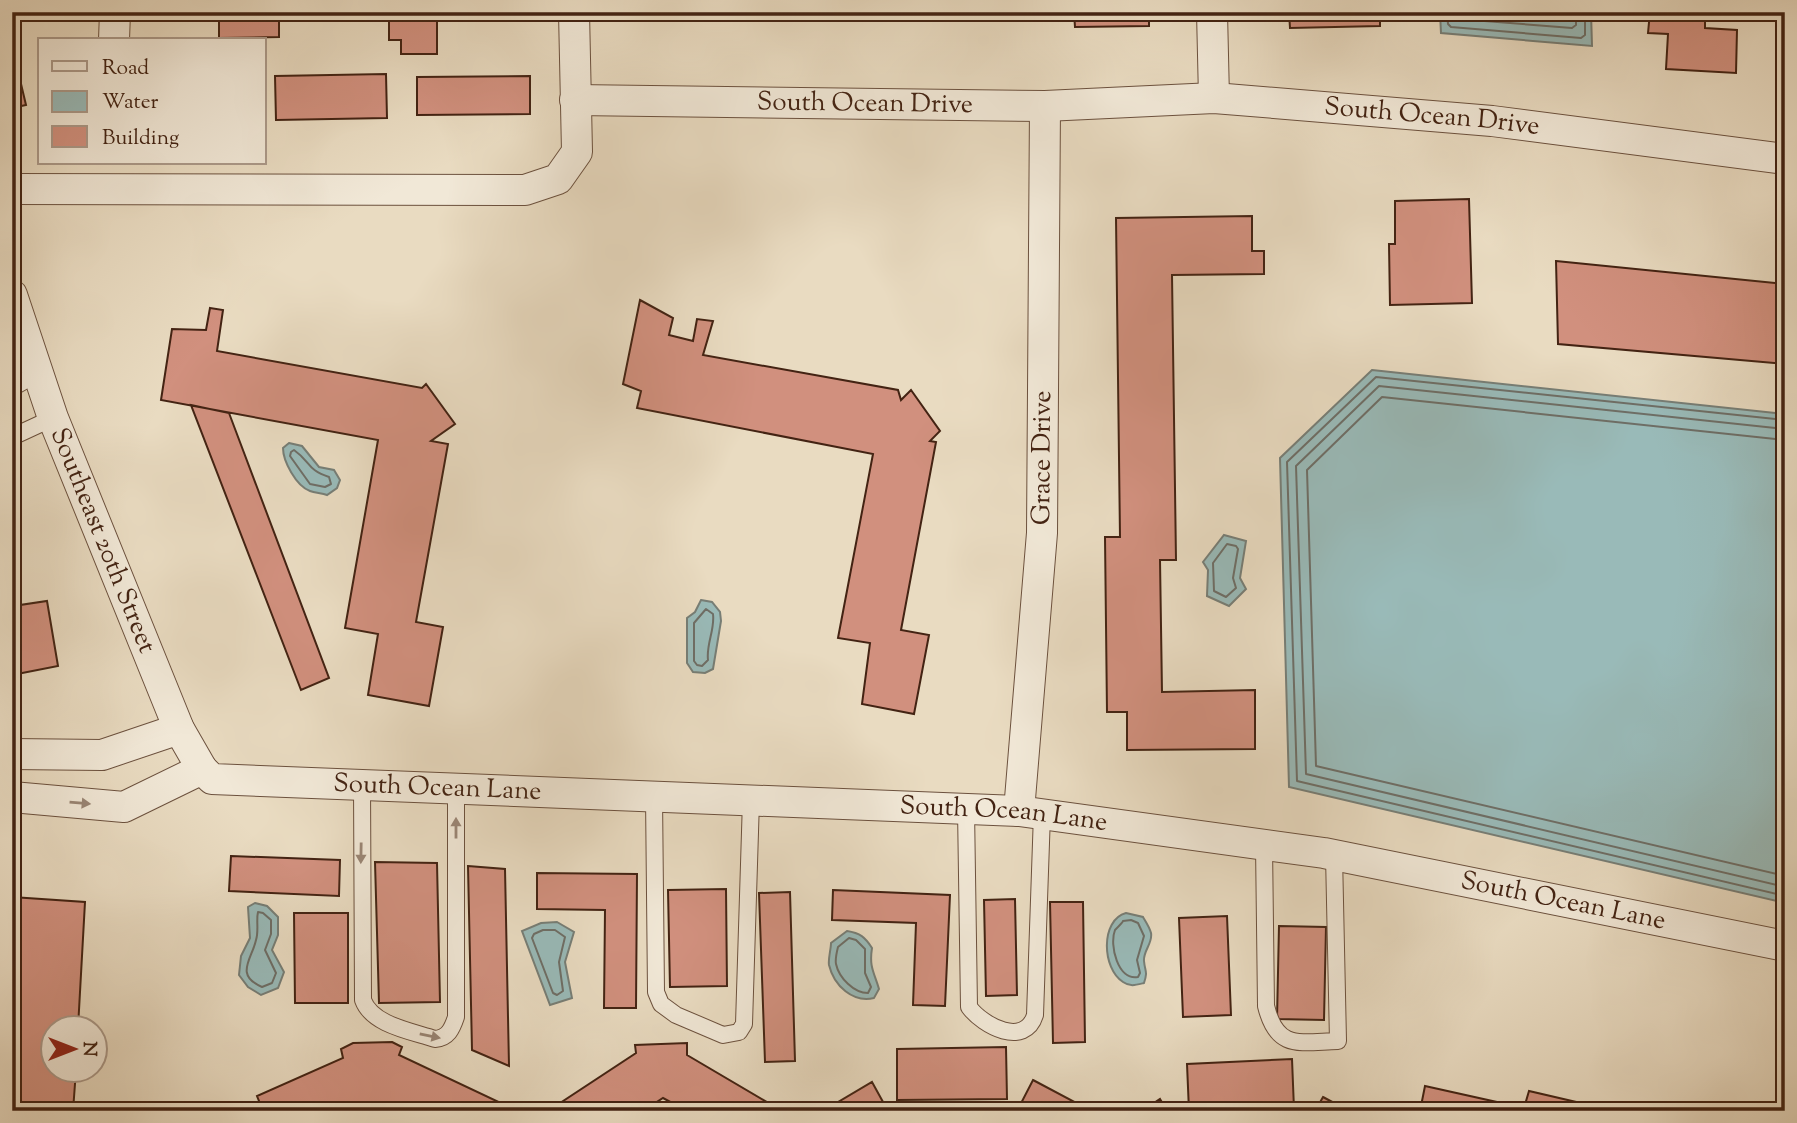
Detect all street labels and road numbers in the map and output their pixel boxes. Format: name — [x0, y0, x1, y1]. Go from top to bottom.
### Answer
street label: South Ocean Drive — [757, 84, 973, 124]
street label: South Ocean Drive — [1323, 89, 1542, 146]
street label: Grace Drive — [1024, 390, 1062, 525]
street label: Southeast 20th Street — [40, 422, 165, 659]
street label: South Ocean Lane — [333, 765, 542, 811]
street label: South Ocean Lane — [899, 788, 1110, 841]
street label: South Ocean Lane — [1457, 863, 1669, 940]

